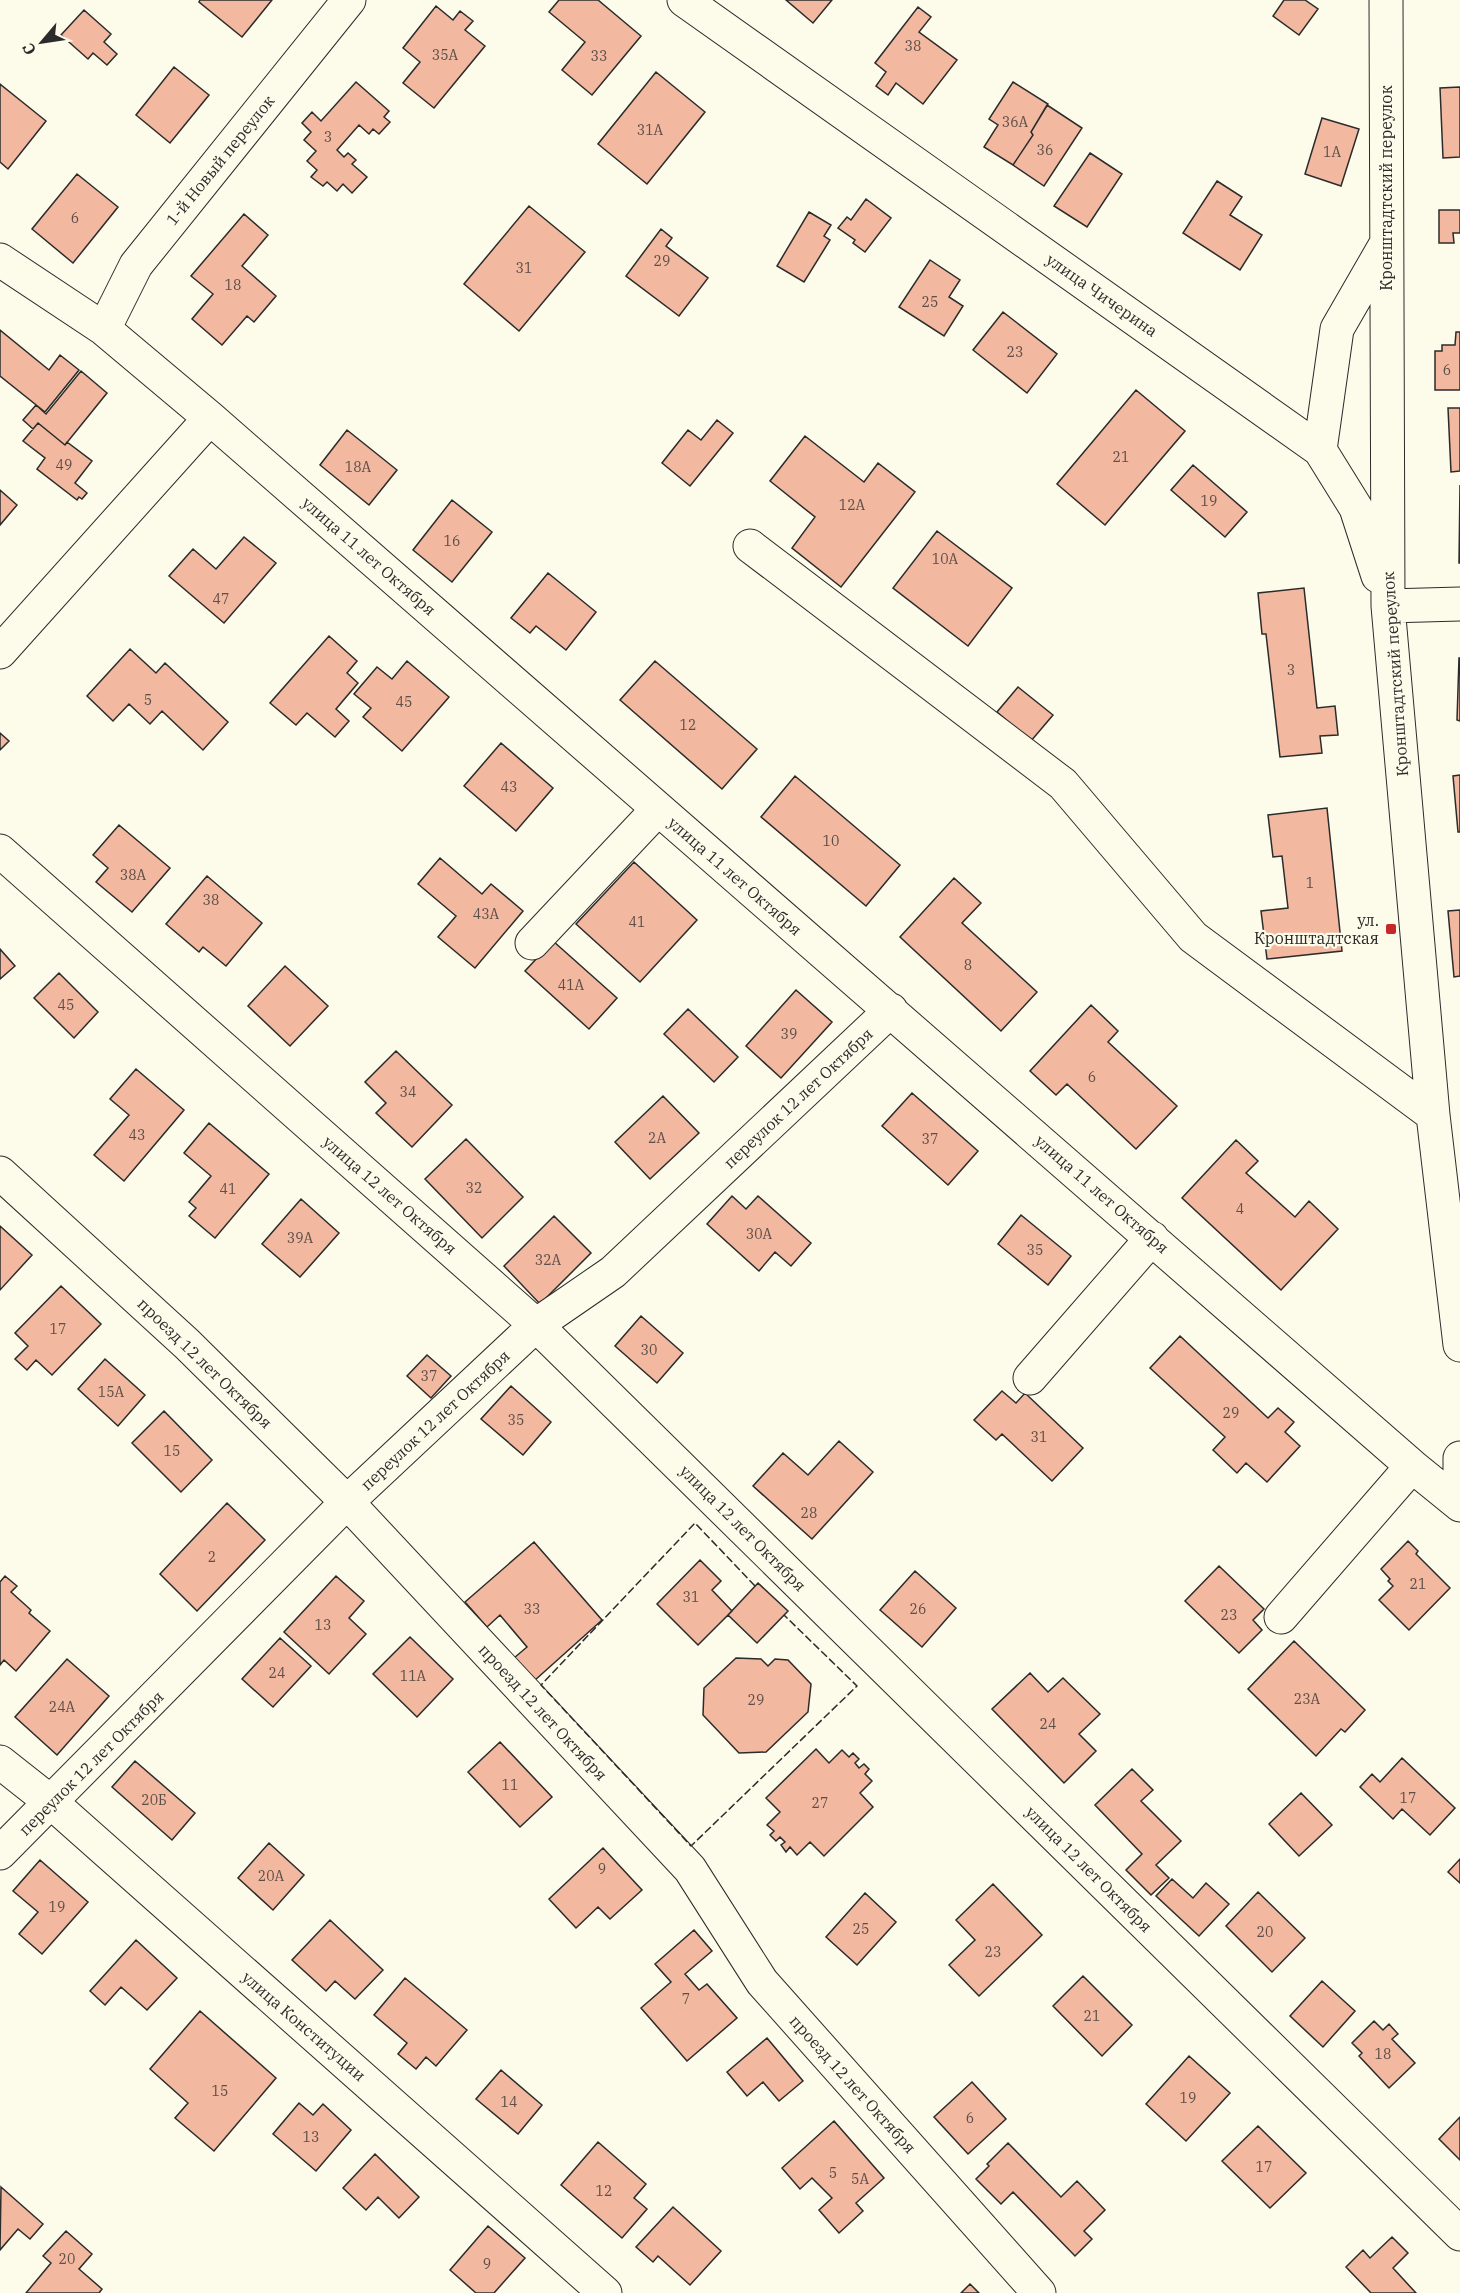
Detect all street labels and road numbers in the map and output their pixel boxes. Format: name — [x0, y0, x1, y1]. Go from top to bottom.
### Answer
street label: Кронштадтский переулок — [1376, 85, 1396, 291]
street label: 1-й Новый переулок — [161, 90, 279, 229]
street label: улица Чичерина — [1042, 249, 1162, 341]
street label: улица 11 лет Октября — [298, 492, 440, 620]
street label: Кронштадтский переулок — [1378, 570, 1412, 777]
street label: улица 11 лет Октября — [664, 812, 806, 940]
street label: переулок 12 лет Октября — [719, 1024, 877, 1172]
street label: улица 11 лет Октября — [1031, 1130, 1173, 1258]
street label: улица 12 лет Октября — [319, 1131, 461, 1259]
street label: проезд 12 лет Октября — [134, 1294, 276, 1432]
street label: переулок 12 лет Октября — [356, 1346, 514, 1494]
street label: улица 12 лет Октября — [676, 1461, 810, 1595]
street label: проезд 12 лет Октября — [475, 1640, 611, 1784]
street label: переулок 12 лет Октября — [14, 1686, 168, 1840]
street label: улица 12 лет Октября — [1022, 1802, 1156, 1936]
street label: улица Конституции — [238, 1967, 370, 2085]
street label: проезд 12 лет Октября — [786, 2011, 920, 2157]

